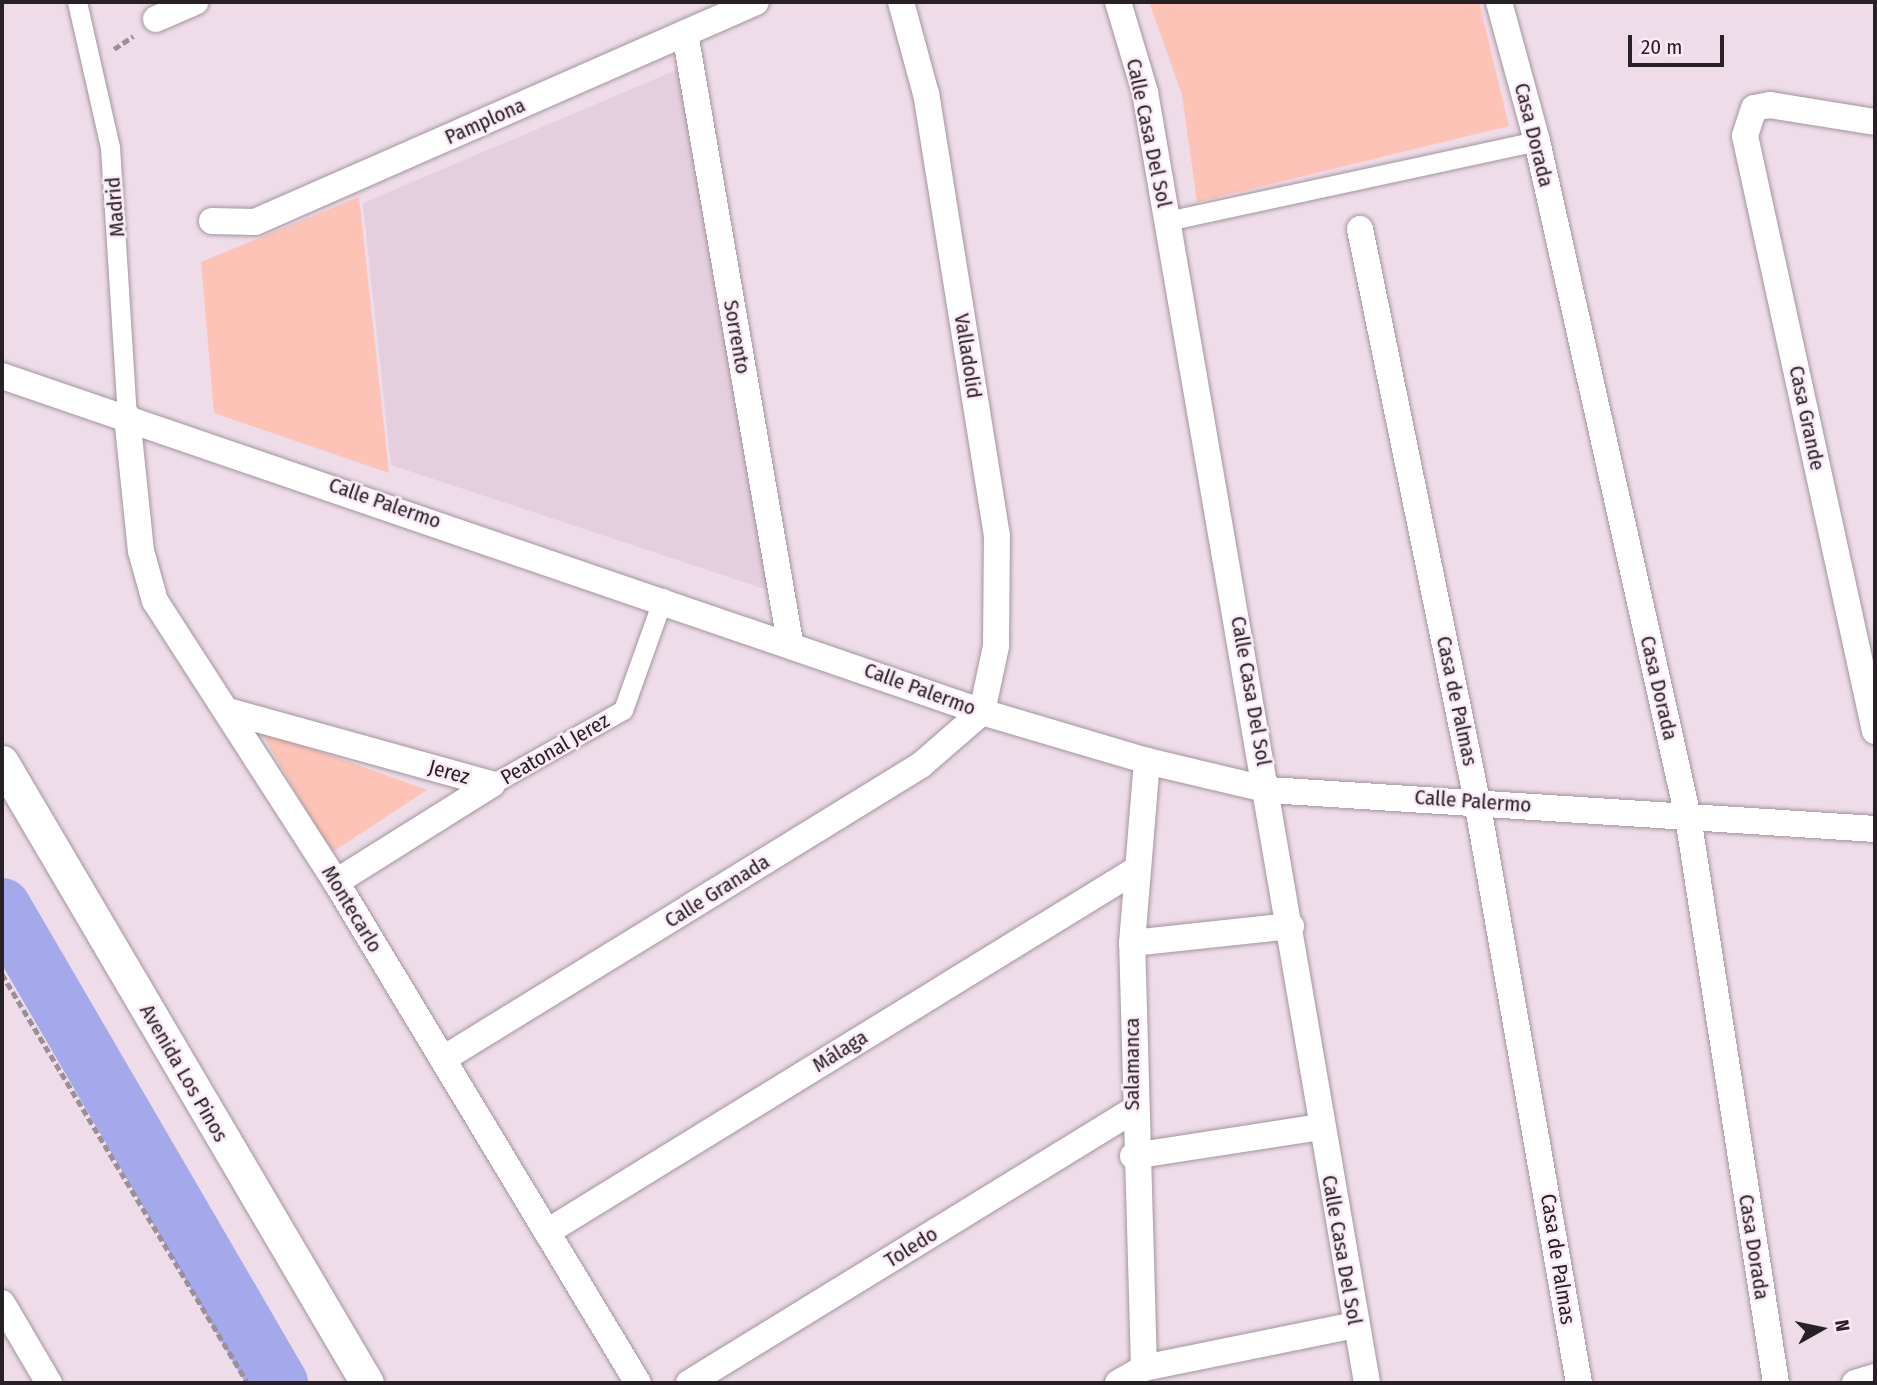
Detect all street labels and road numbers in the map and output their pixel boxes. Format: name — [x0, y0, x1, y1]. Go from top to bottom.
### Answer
street label: Calle Casa Del Sol — [1121, 56, 1177, 210]
street label: Casa Dorada — [1509, 80, 1559, 190]
street label: Pamplona — [441, 92, 529, 150]
street label: Madrid — [100, 176, 130, 238]
street label: Sorrento — [718, 298, 756, 376]
street label: Valladolid — [949, 312, 987, 400]
street label: Casa Grande — [1784, 363, 1830, 473]
street label: Calle Palermo — [326, 472, 444, 534]
street label: Calle Casa Del Sol — [1225, 614, 1277, 768]
street label: Casa Dorada — [1635, 633, 1683, 743]
street label: Casa de Palmas — [1431, 634, 1483, 768]
street label: Calle Palermo — [861, 657, 979, 721]
street label: Peatonal Jerez — [496, 708, 614, 790]
street label: Jerez — [426, 754, 472, 790]
street label: Calle Palermo — [1414, 784, 1532, 818]
street label: Calle Granada — [660, 849, 774, 933]
street label: Montecarlo — [316, 861, 388, 957]
street label: Avenida Los Pinos — [134, 1000, 234, 1146]
street label: Salamanca — [1119, 1018, 1145, 1110]
street label: Málaga — [808, 1024, 872, 1078]
street label: Calle Casa Del Sol — [1316, 1173, 1368, 1327]
street label: Casa de Palmas — [1535, 1192, 1581, 1326]
street label: Casa Dorada — [1733, 1192, 1775, 1302]
street label: Toledo — [880, 1221, 942, 1273]

